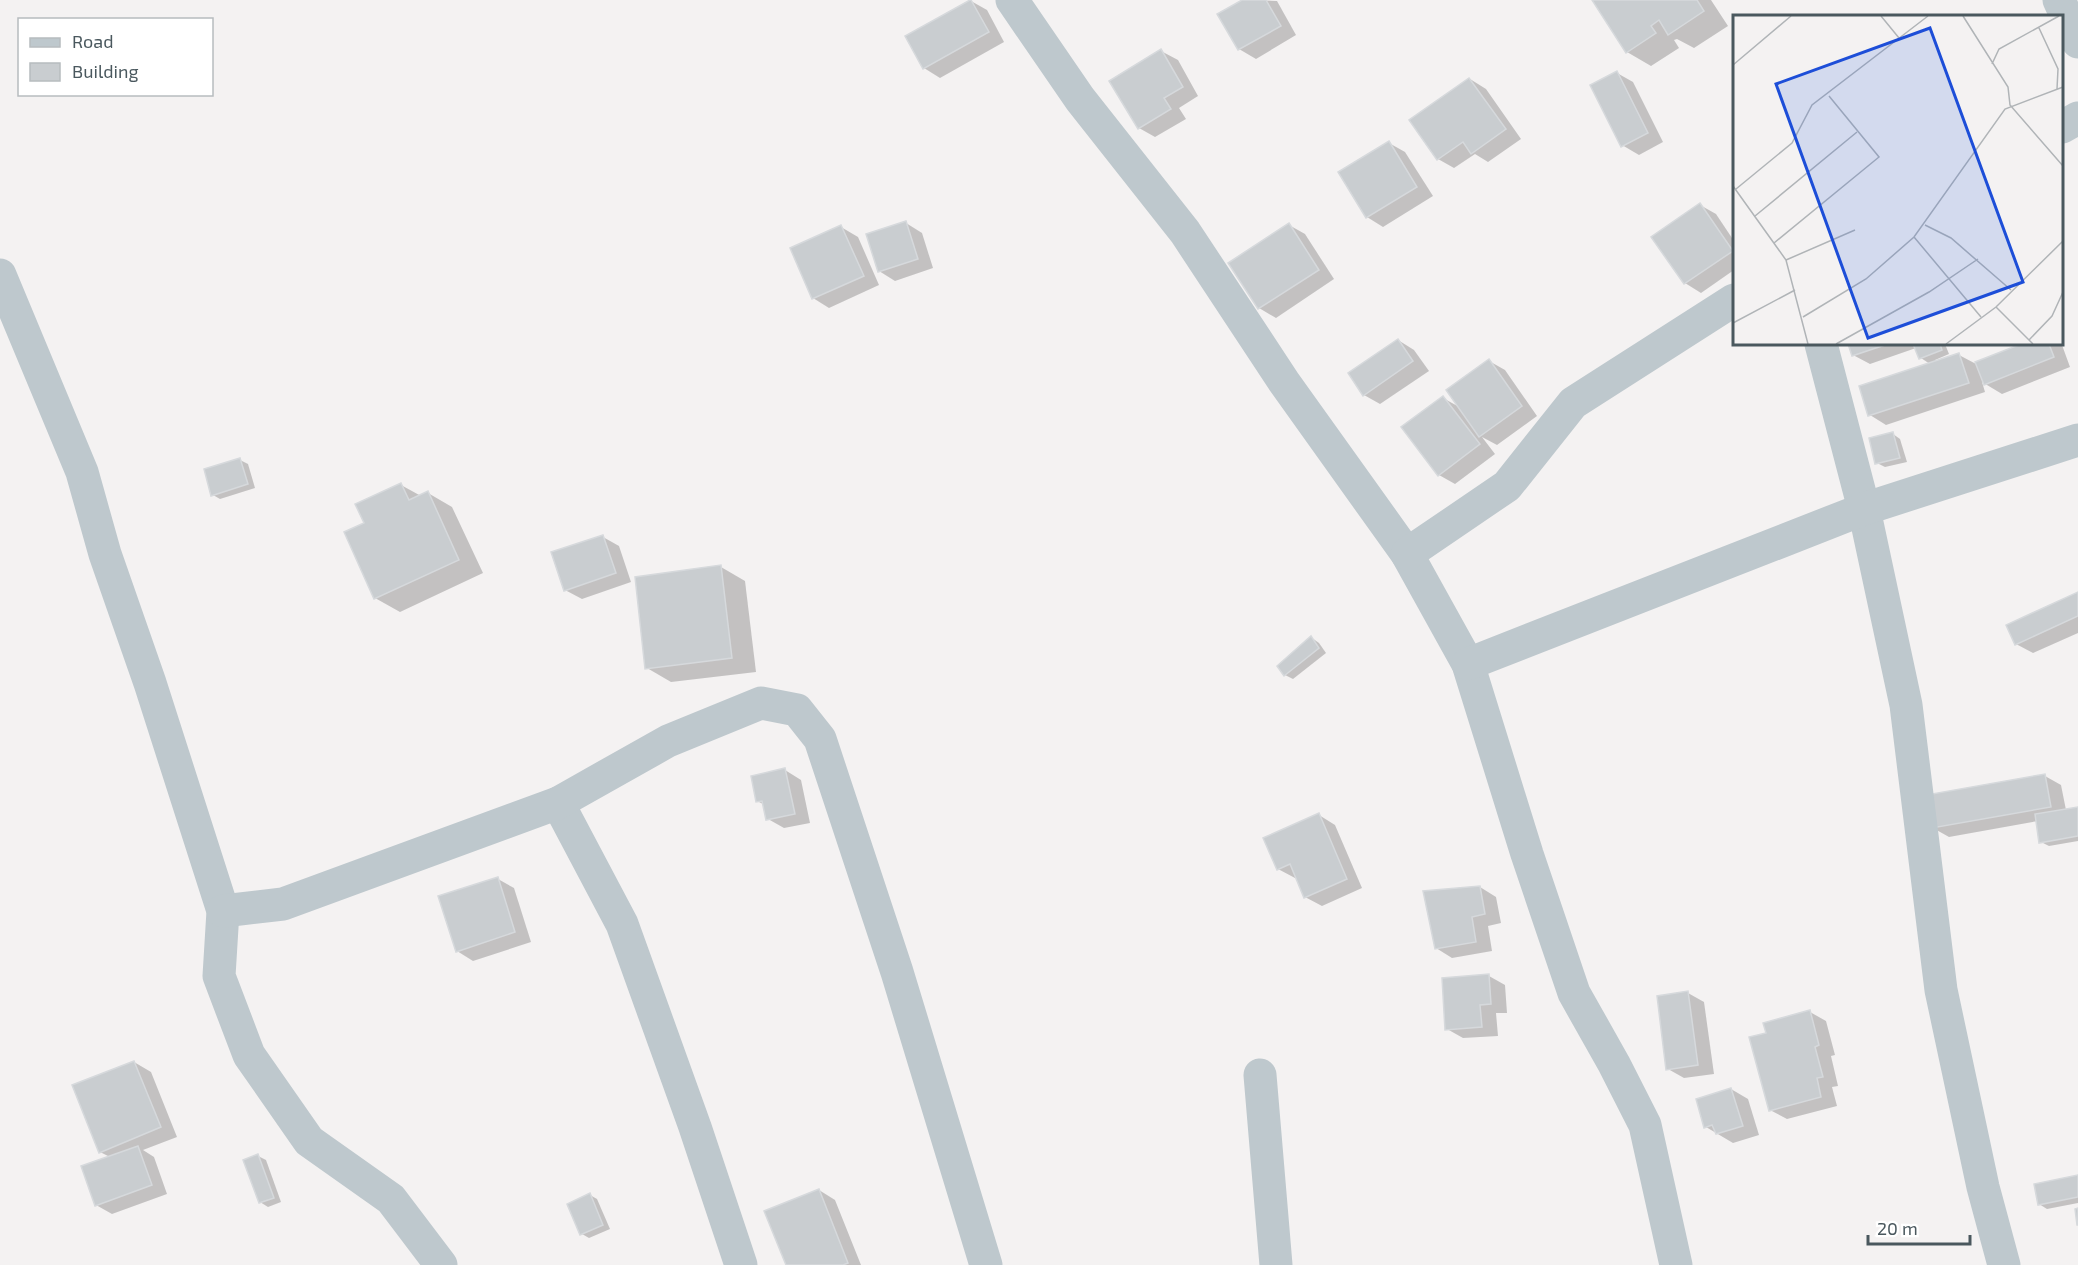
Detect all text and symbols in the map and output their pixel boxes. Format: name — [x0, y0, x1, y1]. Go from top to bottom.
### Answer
inset map — [1733, 15, 2063, 345]
legend — [18, 18, 213, 96]
text: Road — [72, 30, 113, 52]
text: Building — [72, 60, 139, 82]
scale bar — [1868, 1208, 1970, 1246]
text: 20 m — [1877, 1217, 1918, 1239]

